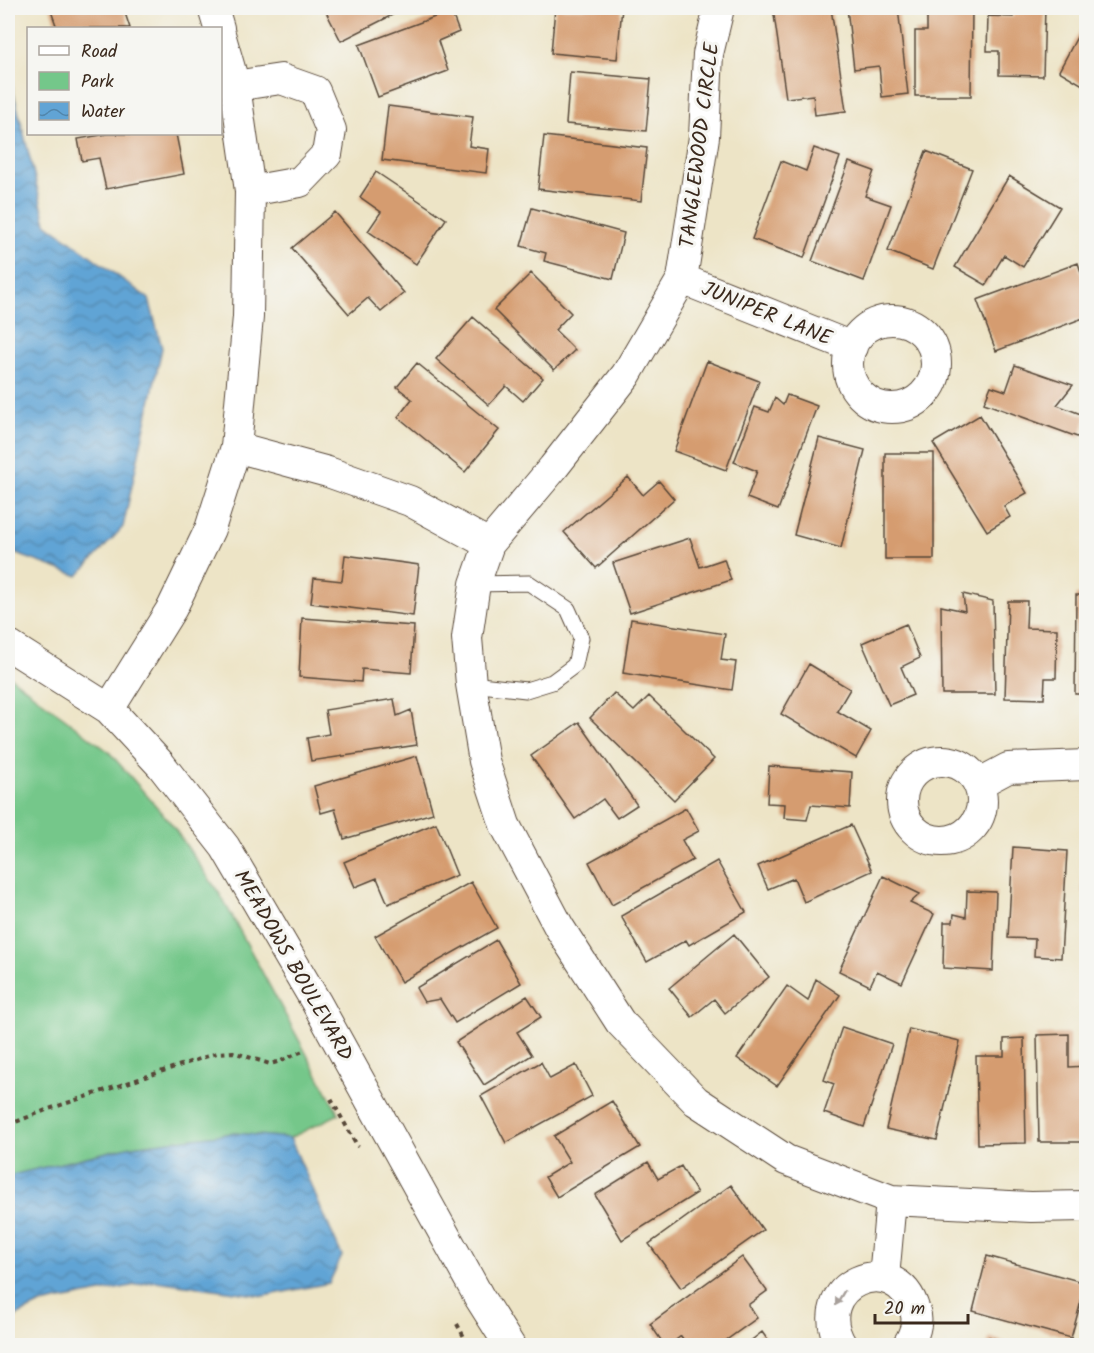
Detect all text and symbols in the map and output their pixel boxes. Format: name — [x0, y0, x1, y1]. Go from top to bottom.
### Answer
legend — [27, 27, 222, 135]
text: Road — [81, 38, 118, 67]
street label: TANGLEWOOD CIRCLE — [672, 40, 730, 250]
text: Park — [81, 68, 114, 97]
text: Water — [81, 98, 126, 127]
street label: JUNIPER LANE — [696, 273, 837, 356]
street label: MEADOWS BOULEVARD — [224, 864, 361, 1068]
scale bar — [875, 1287, 968, 1325]
one-way arrow — [835, 1290, 846, 1306]
text: 20 m — [884, 1295, 925, 1324]

